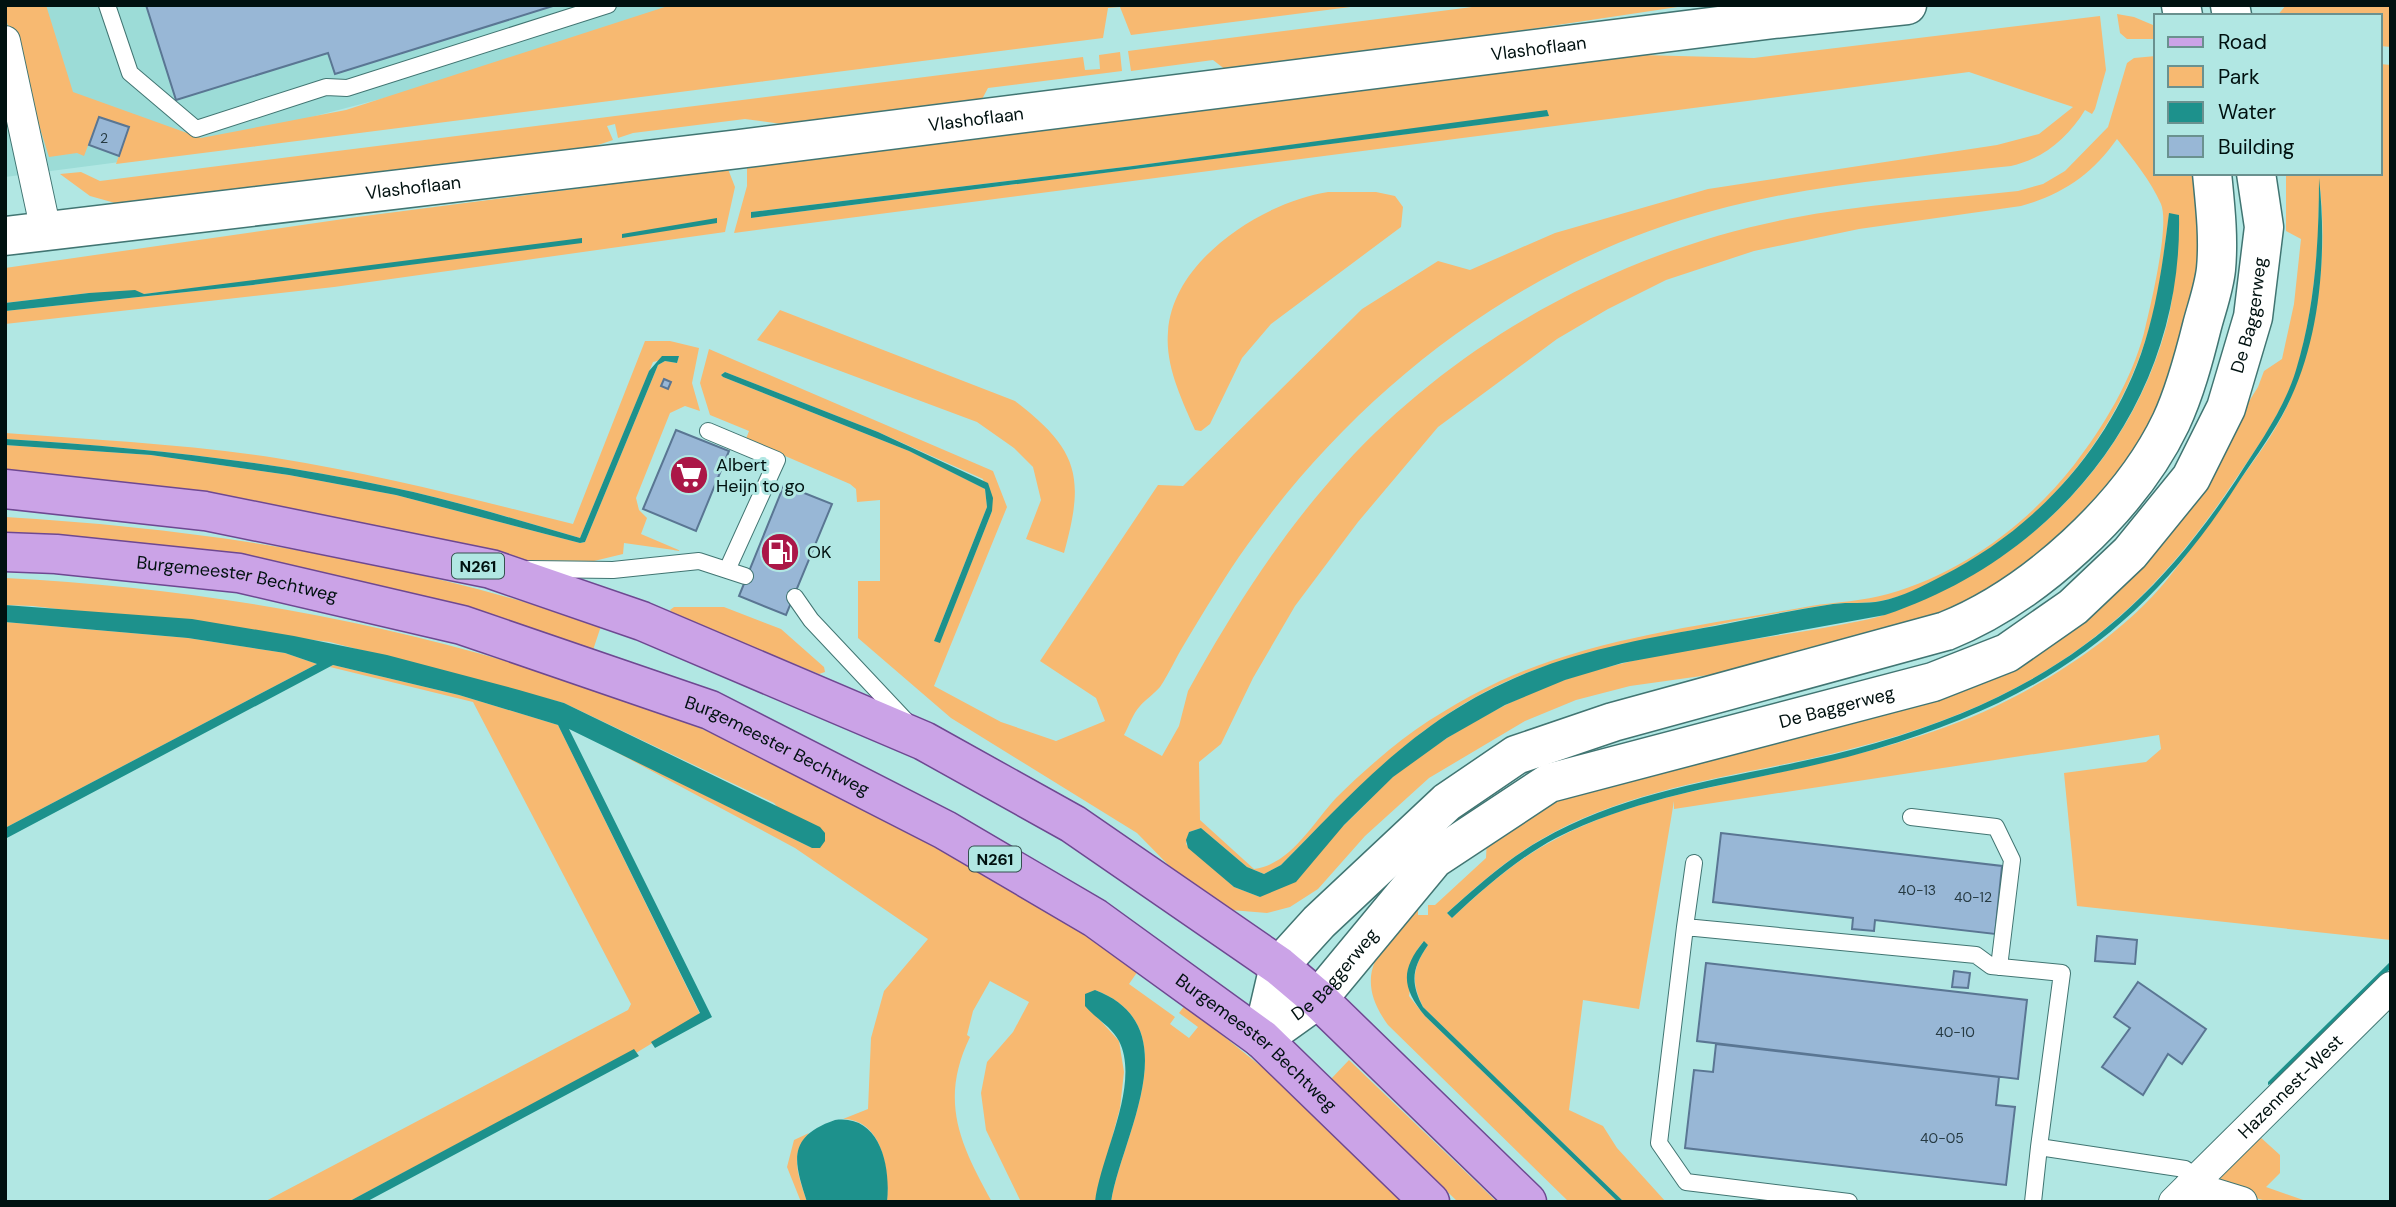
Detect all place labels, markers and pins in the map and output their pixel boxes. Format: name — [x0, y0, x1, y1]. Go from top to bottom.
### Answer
place label: Albert Heijn to go — [716, 453, 805, 498]
supermarket icon: Albert Heijn to go — [668, 454, 710, 496]
fuel station icon: OK — [759, 531, 801, 573]
place label: OK — [807, 540, 832, 564]

